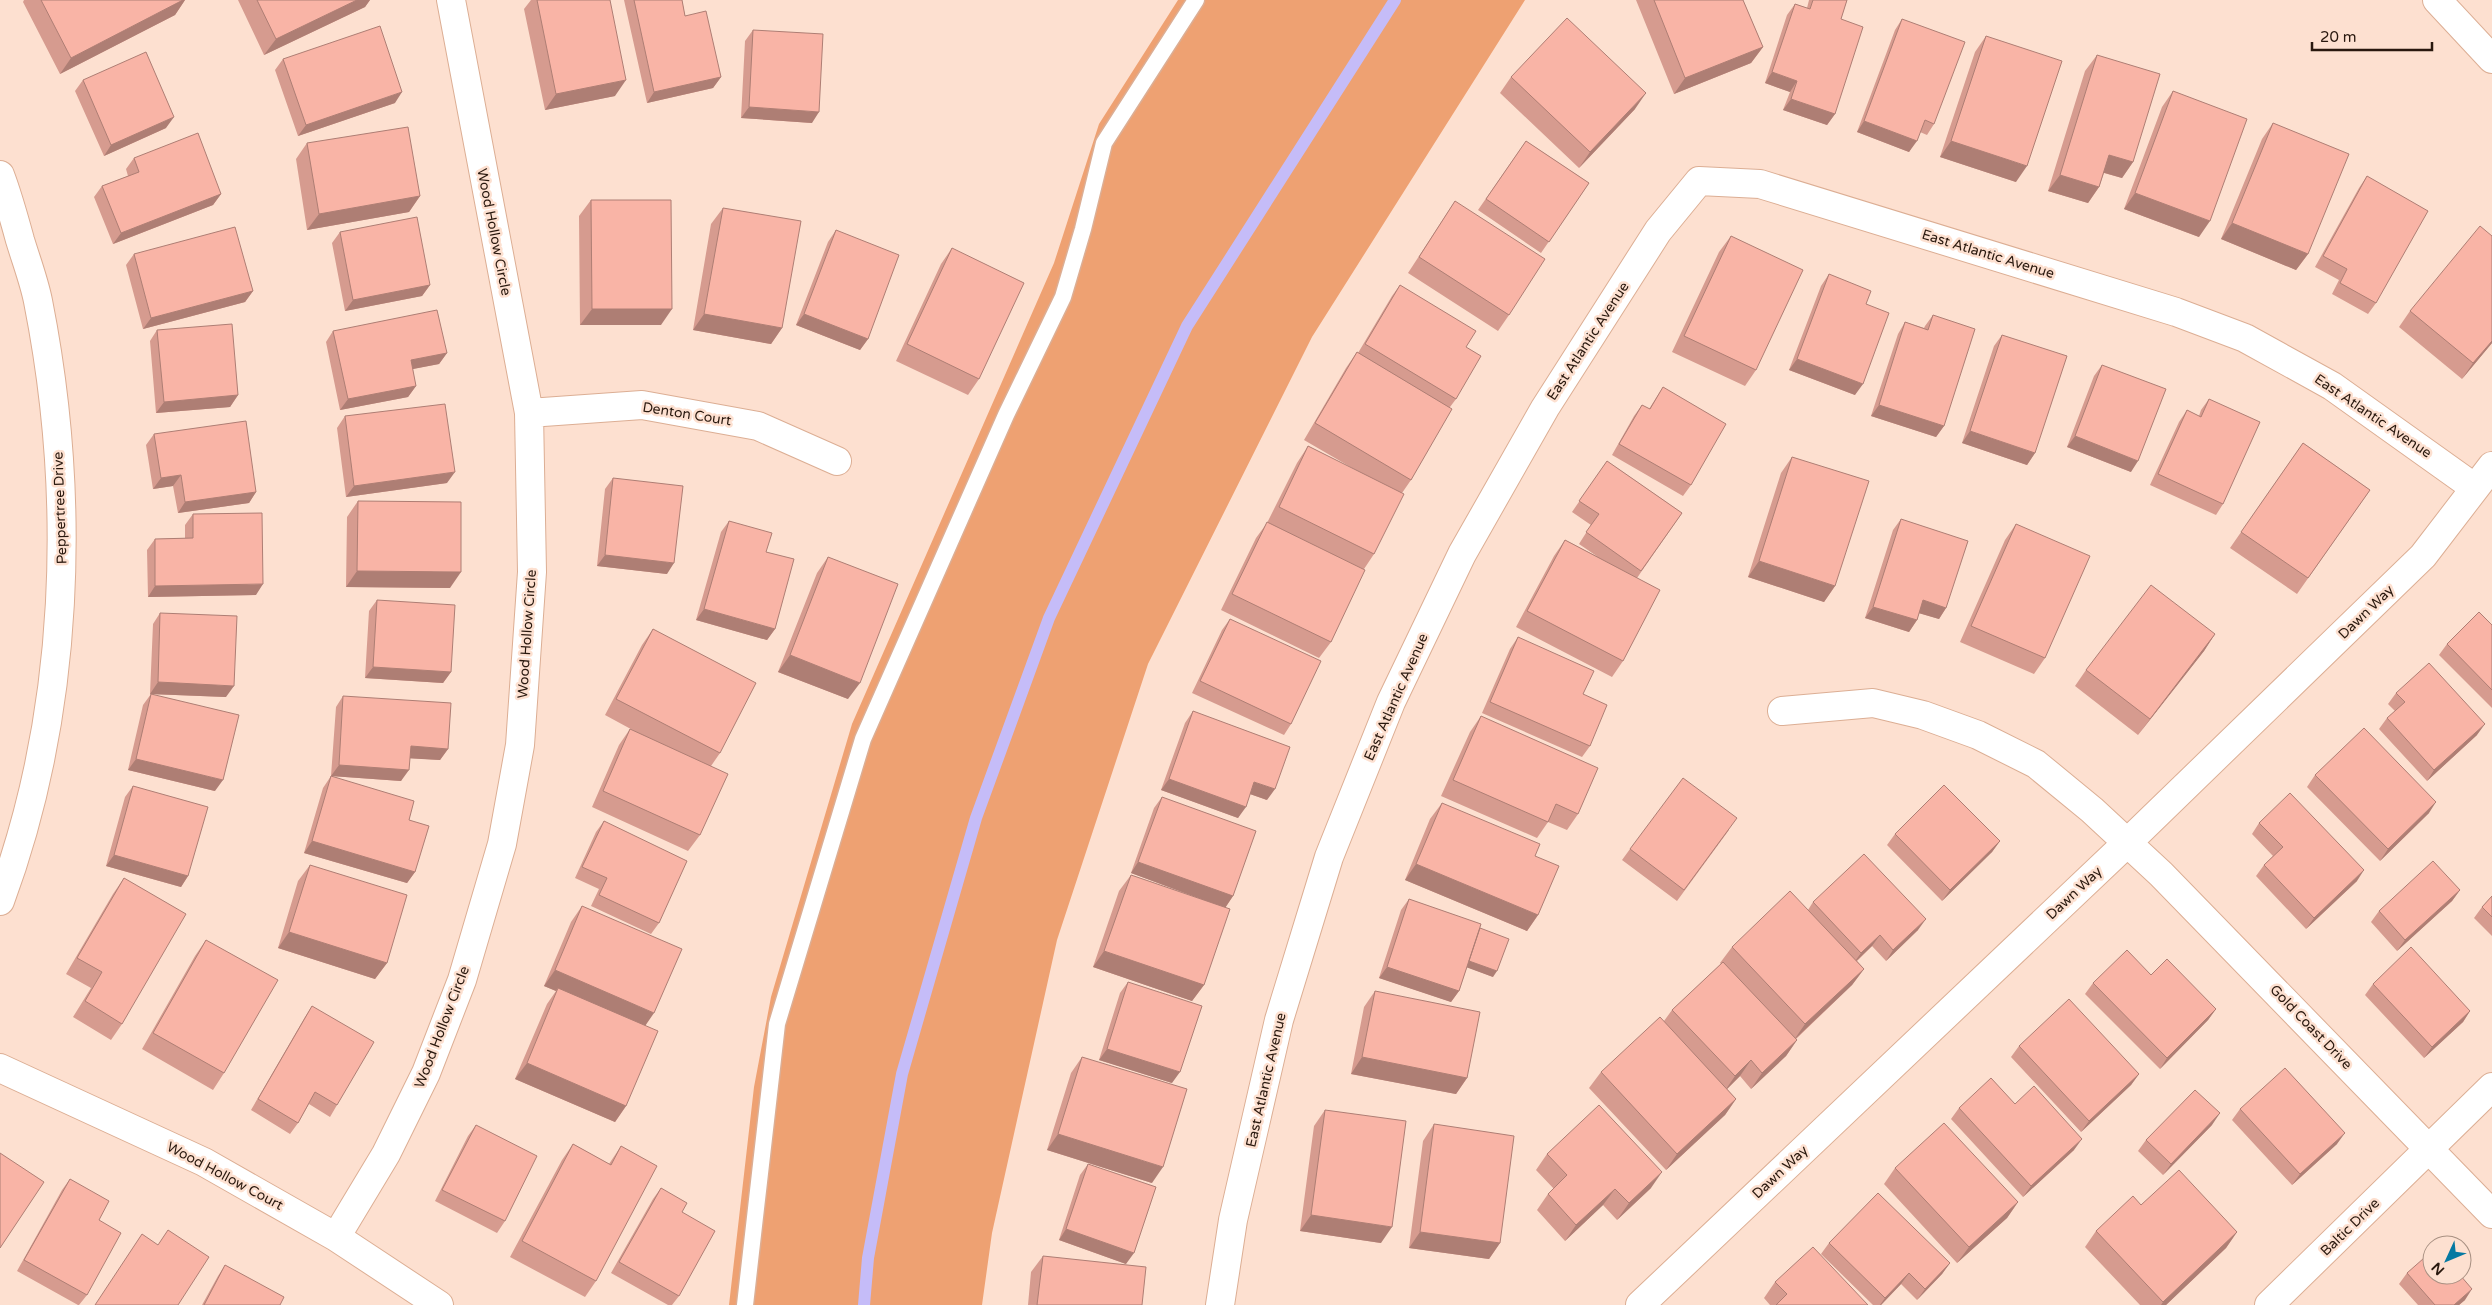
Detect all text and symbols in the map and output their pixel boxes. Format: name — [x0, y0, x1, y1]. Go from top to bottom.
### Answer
scale bar — [2312, 20, 2432, 52]
text: 20 m — [2320, 28, 2357, 46]
street label: Wood Hollow Circle — [473, 167, 515, 297]
street label: East Atlantic Avenue — [1920, 226, 2056, 282]
street label: East Atlantic Avenue — [1543, 279, 1633, 403]
street label: East Atlantic Avenue — [2311, 370, 2435, 462]
street label: Denton Court — [641, 399, 733, 430]
street label: Peppertree Drive — [50, 451, 70, 565]
street label: Wood Hollow Circle — [514, 569, 540, 699]
street label: Dawn Way — [2335, 581, 2398, 643]
street label: East Atlantic Avenue — [1360, 631, 1432, 763]
street label: Dawn Way — [2043, 863, 2106, 923]
street label: Wood Hollow Circle — [411, 964, 473, 1090]
street label: Gold Coast Drive — [2266, 981, 2356, 1073]
street label: East Atlantic Avenue — [1242, 1011, 1290, 1149]
street label: Wood Hollow Court — [164, 1138, 287, 1214]
street label: Dawn Way — [1749, 1142, 1812, 1202]
street label: Baltic Drive — [2317, 1195, 2383, 1259]
north arrow — [2422, 1235, 2472, 1285]
text: N — [2428, 1259, 2448, 1279]

